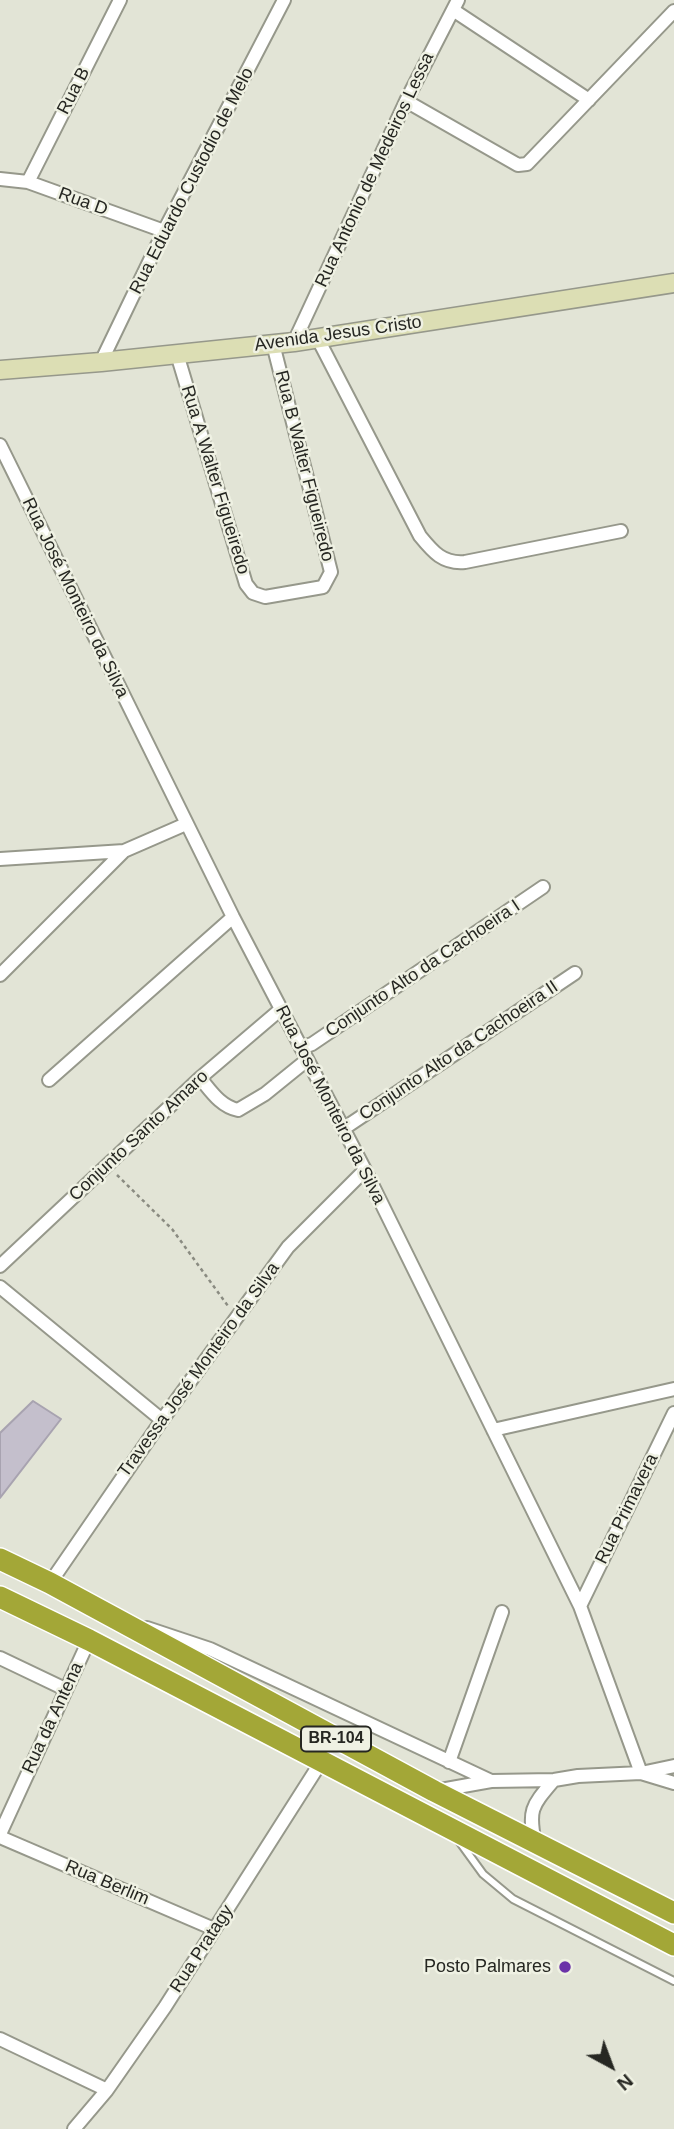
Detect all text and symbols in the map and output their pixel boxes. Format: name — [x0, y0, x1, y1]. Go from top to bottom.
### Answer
street label: Rua Antonio de Medeiros Lessa — [311, 49, 439, 291]
street label: Rua B — [53, 64, 95, 118]
street label: Rua Eduardo Custodio de Melo — [125, 64, 259, 298]
street label: Rua D — [55, 183, 111, 221]
street label: Avenida Jesus Cristo — [253, 312, 423, 356]
street label: Rua B Walter Figueiredo — [270, 368, 338, 564]
street label: Rua A Walter Figueiredo — [176, 383, 254, 577]
street label: Rua José Monteiro da Silva — [17, 494, 133, 702]
street label: Conjunto Alto da Cachoeira I — [322, 896, 524, 1042]
street label: Conjunto Alto da Cachoeira II — [355, 976, 563, 1126]
street label: Rua José Monteiro da Silva — [270, 1002, 390, 1208]
street label: Conjunto Santo Amaro — [65, 1066, 213, 1206]
street label: Travessa José Monteiro da Silva — [114, 1258, 284, 1482]
street label: Rua Primavera — [591, 1450, 663, 1568]
street label: Rua da Antena — [18, 1659, 88, 1777]
road number: BR-104 — [301, 1726, 371, 1751]
street label: Rua Berlim — [62, 1856, 152, 1910]
street label: Rua Pratagy — [166, 1901, 238, 1997]
place label: Posto Palmares — [424, 1956, 551, 1978]
marker: Posto Palmares — [557, 1959, 573, 1975]
north arrow — [576, 2031, 646, 2101]
text: N — [613, 2070, 637, 2095]

